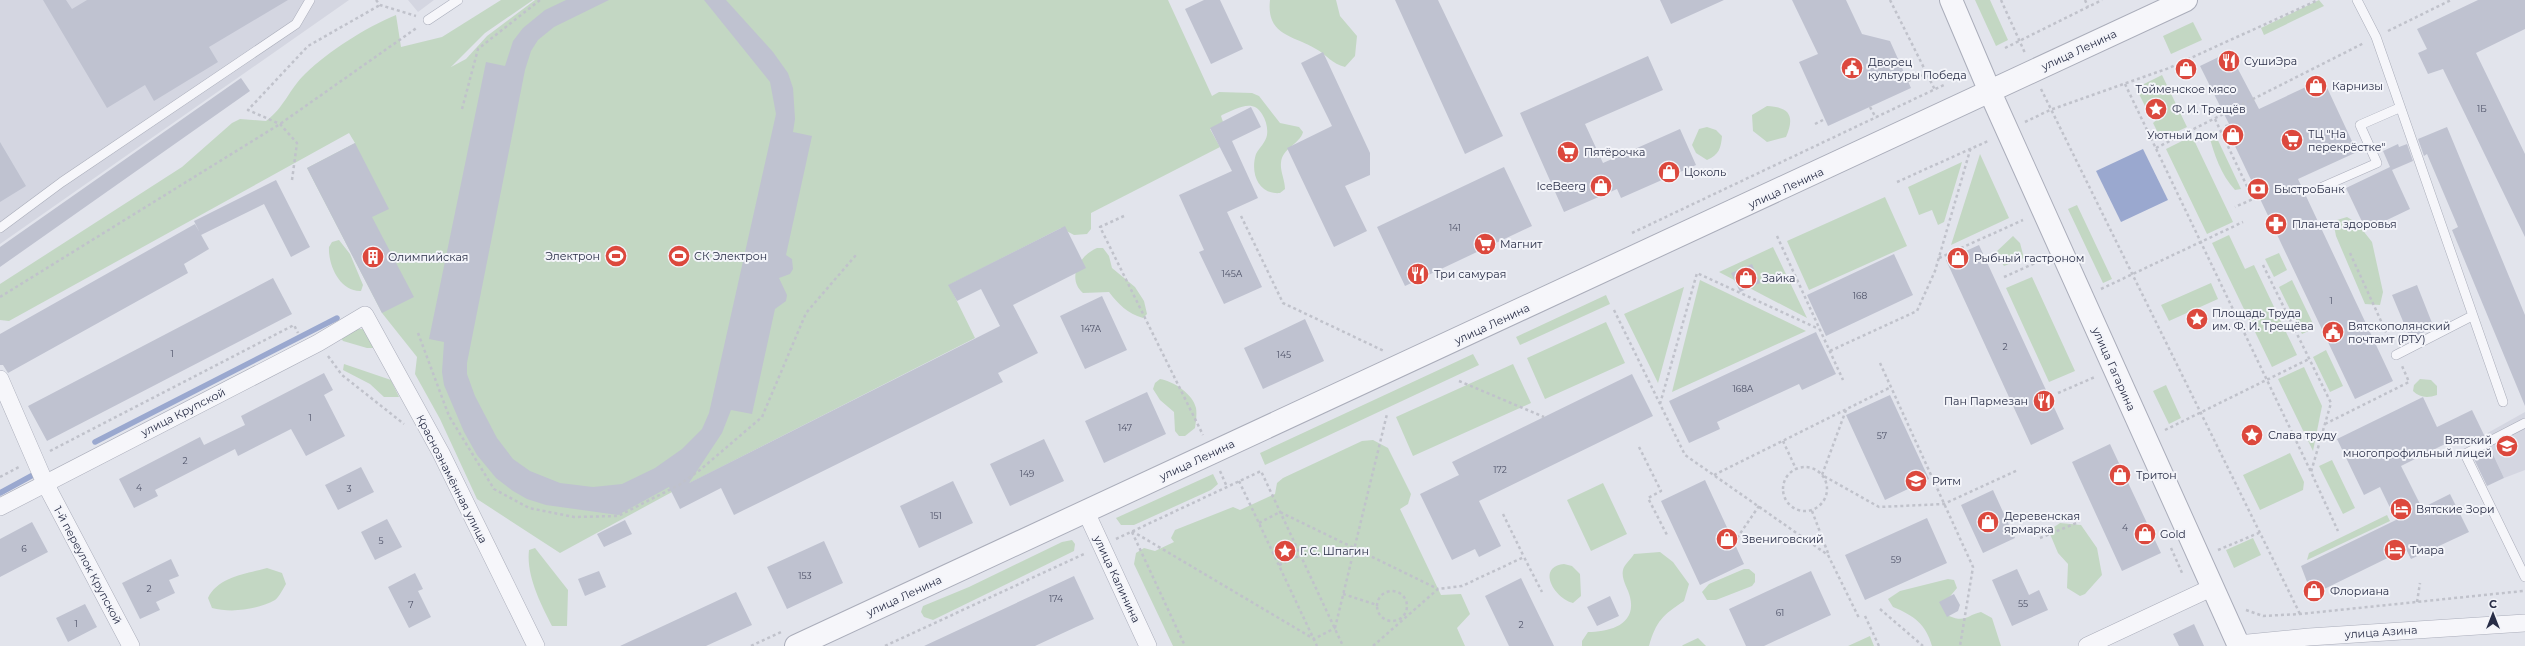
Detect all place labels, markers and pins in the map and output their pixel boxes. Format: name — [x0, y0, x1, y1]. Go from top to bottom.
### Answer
restaurant icon: СушиЭра — [2216, 48, 2242, 74]
place label: СушиЭра — [2244, 54, 2297, 68]
public building icon: Дворец культуры Победа — [1839, 55, 1865, 81]
place label: Дворец культуры Победа — [1868, 55, 1967, 82]
shop icon: Тойменское мясо — [2173, 56, 2199, 82]
shop icon: Карнизы — [2303, 73, 2329, 99]
place label: Карнизы — [2332, 79, 2383, 93]
place label: Тойменское мясо — [2136, 82, 2236, 96]
place icon: Ф. И. Трещёв — [2143, 96, 2169, 122]
place label: Ф. И. Трещёв — [2172, 102, 2246, 116]
shop icon: Уютный дом — [2220, 122, 2246, 148]
supermarket icon: ТЦ "На перекрёстке" — [2279, 127, 2305, 153]
place label: ТЦ "На перекрёстке" — [2308, 127, 2385, 154]
place label: Уютный дом — [2147, 128, 2218, 142]
supermarket icon: Пятёрочка — [1555, 139, 1581, 165]
place label: Пятёрочка — [1584, 145, 1645, 159]
shop icon: Цоколь — [1656, 159, 1682, 185]
place label: Цоколь — [1684, 165, 1726, 179]
shop icon: IceBeerg — [1588, 173, 1614, 199]
bank icon: БыстроБанк — [2245, 176, 2271, 202]
place label: IceBeerg — [1537, 179, 1586, 193]
place label: БыстроБанк — [2274, 182, 2345, 196]
pharmacy icon: Планета здоровья — [2263, 211, 2289, 237]
place label: Планета здоровья — [2292, 217, 2397, 231]
supermarket icon: Магнит — [1472, 231, 1498, 257]
place label: Магнит — [1500, 237, 1543, 251]
sports icon: Электрон — [603, 243, 629, 269]
sports icon: СК Электрон — [666, 243, 692, 269]
building icon: Олимпийская — [360, 244, 386, 270]
shop icon: Рыбный гастроном — [1945, 245, 1971, 271]
place label: Электрон — [545, 249, 600, 263]
place label: СК Электрон — [694, 249, 767, 263]
place label: Олимпийская — [388, 250, 469, 264]
place label: Рыбный гастроном — [1974, 251, 2085, 265]
restaurant icon: Три самурая — [1405, 261, 1431, 287]
shop icon: Зайка — [1733, 265, 1759, 291]
place label: Три самурая — [1434, 267, 1506, 281]
place label: Зайка — [1762, 271, 1796, 285]
place icon: Площадь Труда им. Ф. И. Трещёва — [2184, 306, 2210, 332]
place label: Площадь Труда им. Ф. И. Трещёва — [2212, 306, 2314, 333]
public building icon: Вятскополянский почтамт (РТУ) — [2320, 319, 2346, 345]
place label: Вятскополянский почтамт (РТУ) — [2348, 319, 2450, 346]
restaurant icon: Пан Пармезан — [2031, 388, 2057, 414]
place label: Пан Пармезан — [1944, 394, 2028, 408]
place icon: Слава труду — [2239, 422, 2265, 448]
place label: Слава труду — [2268, 428, 2338, 442]
place label: Вятский многопрофильный лицей — [2343, 433, 2492, 460]
school or university icon: Вятский многопрофильный лицей — [2494, 433, 2520, 459]
shop icon: Тритон — [2107, 462, 2133, 488]
school or university icon: Ритм — [1903, 468, 1929, 494]
place label: Тритон — [2136, 468, 2177, 482]
place label: Ритм — [1932, 474, 1961, 488]
hotel icon: Вятские Зори — [2388, 496, 2414, 522]
place label: Вятские Зори — [2416, 502, 2495, 516]
shop icon: Деревенская ярмарка — [1975, 509, 2001, 535]
place label: Деревенская ярмарка — [2004, 509, 2080, 536]
shop icon: Gold — [2132, 521, 2158, 547]
shop icon: Звениговский — [1714, 526, 1740, 552]
place label: Gold — [2160, 527, 2186, 541]
place label: Звениговский — [1742, 532, 1824, 546]
hotel icon: Тиара — [2382, 537, 2408, 563]
place icon: Г. С. Шпагин — [1272, 538, 1298, 564]
place label: Тиара — [2410, 543, 2444, 557]
place label: Г. С. Шпагин — [1300, 544, 1369, 558]
shop icon: Флориана — [2301, 578, 2327, 604]
place label: Флориана — [2330, 584, 2389, 598]

